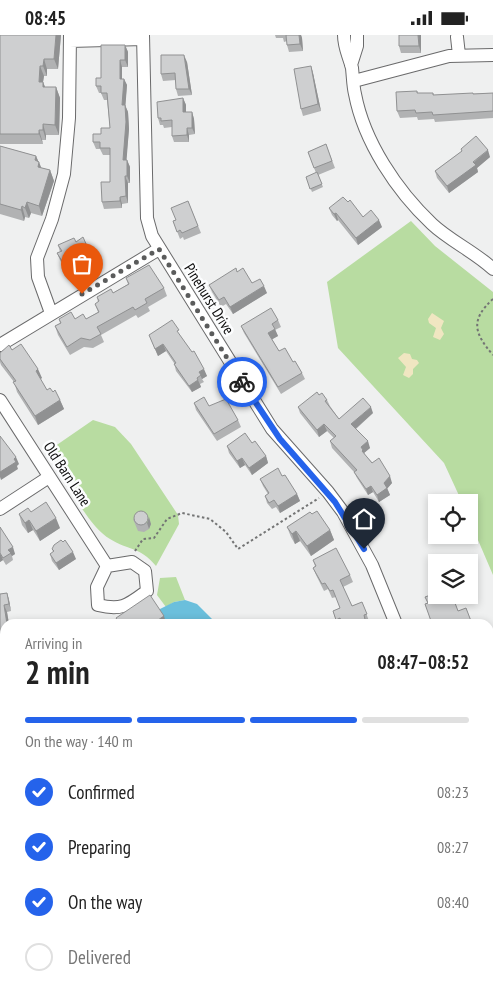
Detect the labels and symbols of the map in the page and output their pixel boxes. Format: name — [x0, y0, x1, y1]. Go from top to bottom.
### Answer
pin — [61, 243, 103, 294]
street label: Pinehurst Drive — [180, 260, 239, 338]
courier — [217, 357, 267, 407]
street label: Old Barn Lane — [40, 438, 95, 510]
pin — [343, 498, 385, 549]

